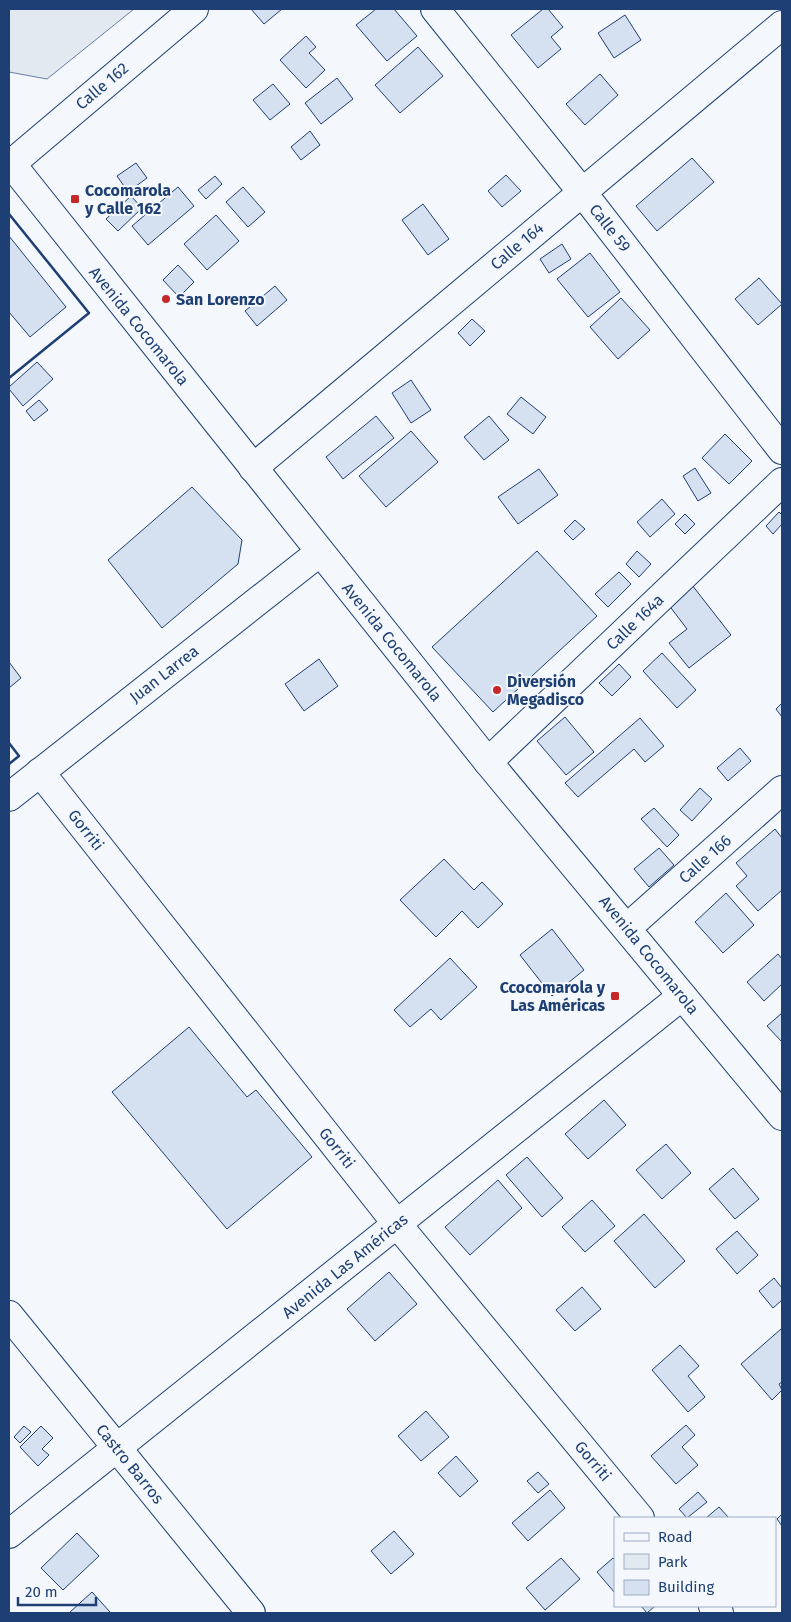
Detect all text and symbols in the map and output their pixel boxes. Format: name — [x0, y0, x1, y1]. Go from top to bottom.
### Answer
street label: Calle 162 — [72, 58, 132, 113]
place label: Cocomarola y Calle 162 — [84, 181, 171, 218]
marker: Cocomarola y Calle 162 — [69, 193, 81, 205]
street label: Calle 59 — [585, 200, 635, 256]
street label: Calle 164 — [487, 218, 548, 274]
street label: Avenida Cocomarola — [85, 263, 193, 389]
place label: San Lorenzo — [176, 290, 265, 309]
marker: San Lorenzo — [160, 293, 172, 305]
street label: Avenida Cocomarola — [338, 579, 446, 705]
street label: Calle 164a — [602, 590, 668, 654]
street label: Juan Larrea — [126, 641, 202, 707]
place label: Diversión Megadisco — [507, 672, 584, 709]
marker: Diversión Megadisco — [491, 684, 503, 696]
street label: Gorriti — [64, 806, 108, 854]
street label: Calle 166 — [675, 831, 735, 887]
street label: Avenida Cocomarola — [595, 892, 703, 1018]
place label: Ccocomarola y Las Américas — [500, 978, 606, 1015]
marker: Ccocomarola y Las Américas — [609, 990, 621, 1002]
street label: Gorriti — [315, 1124, 359, 1172]
street label: Avenida Las Américas — [278, 1210, 412, 1322]
street label: Castro Barros — [92, 1420, 168, 1508]
street label: Gorriti — [571, 1437, 615, 1485]
legend — [614, 1517, 776, 1607]
text: Road — [658, 1528, 693, 1546]
text: Park — [658, 1553, 688, 1571]
scale bar — [18, 1574, 95, 1606]
text: Building — [658, 1578, 714, 1596]
text: 20 m — [25, 1583, 58, 1601]

